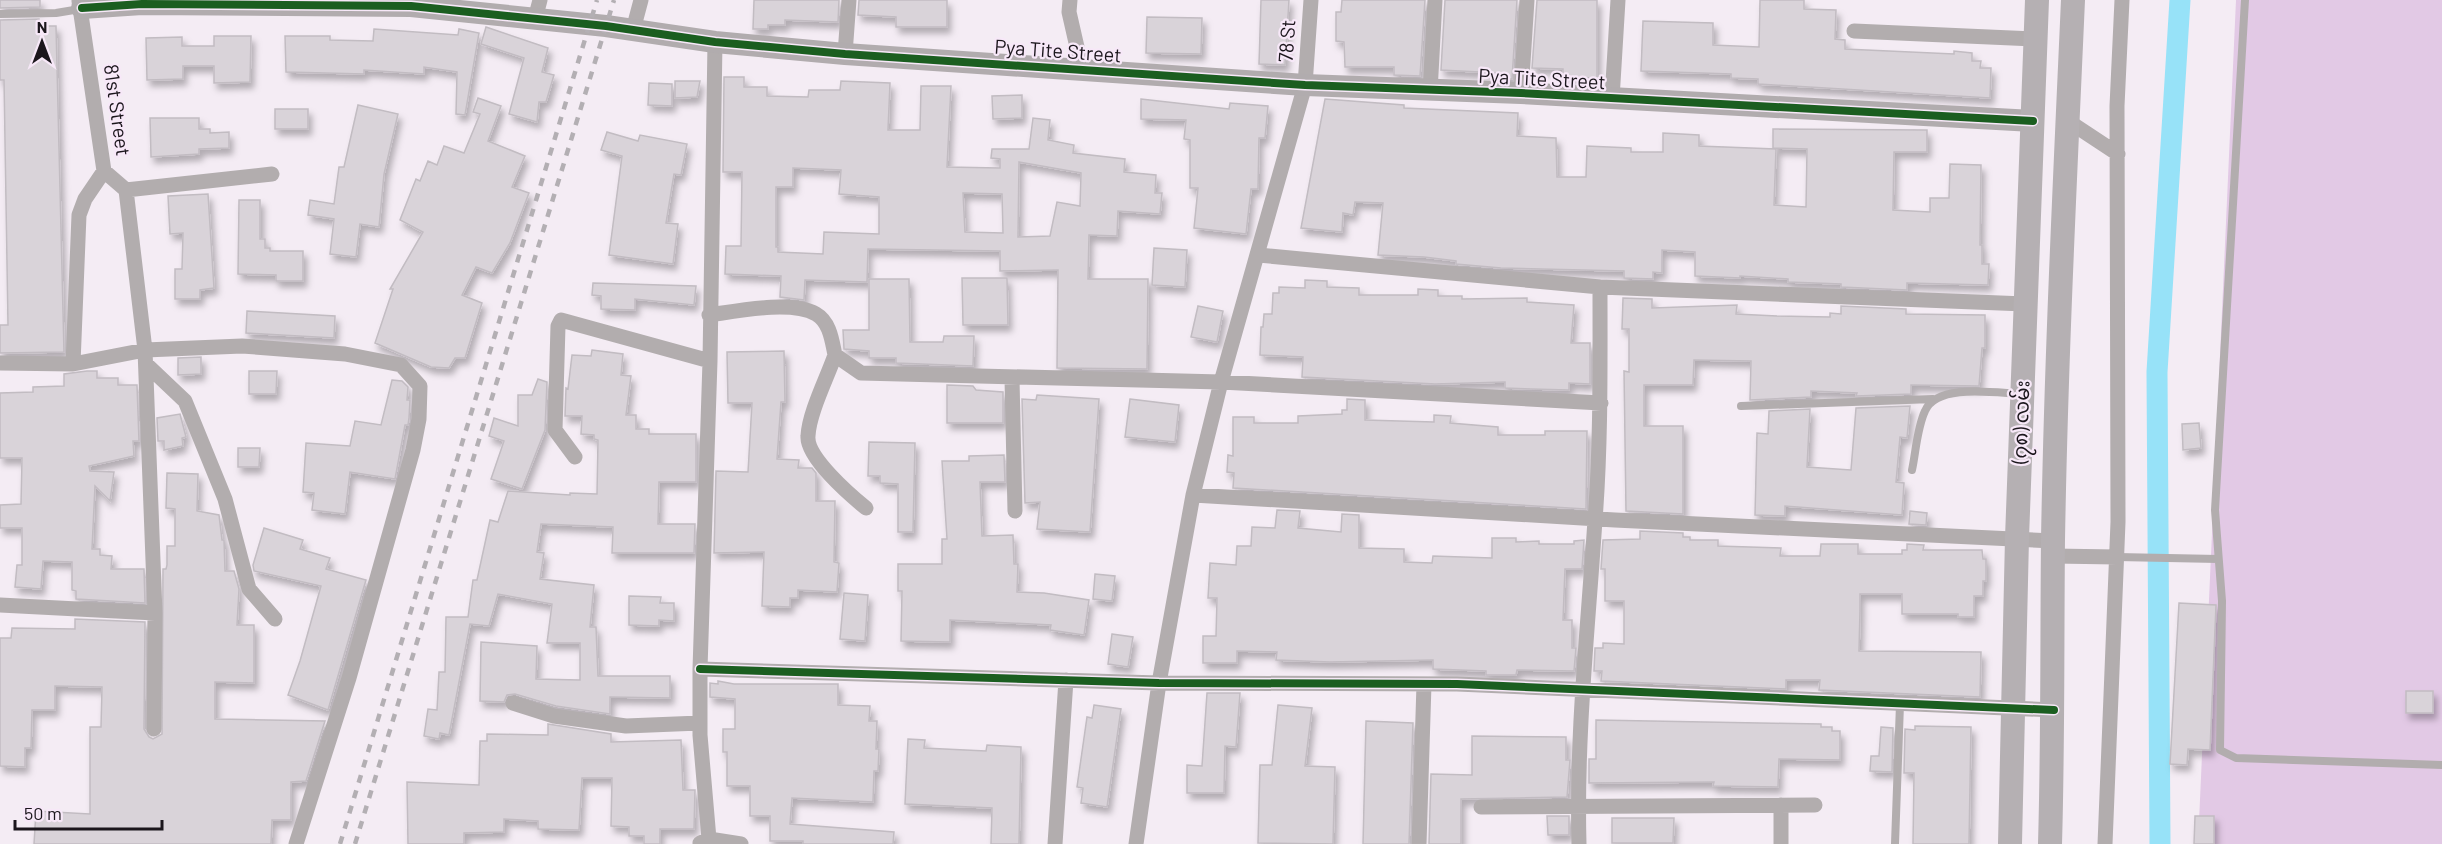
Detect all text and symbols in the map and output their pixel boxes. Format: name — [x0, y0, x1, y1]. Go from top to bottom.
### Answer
north arrow — [12, 12, 72, 72]
text: N — [37, 17, 47, 36]
street label: 78 St — [1273, 19, 1299, 63]
street label: Pya Tite Street — [994, 34, 1123, 66]
street label: 81st Street — [100, 62, 136, 157]
street label: Pya Tite Street — [1478, 63, 1606, 93]
street label: (၇၈) လမ်း — [2006, 380, 2038, 465]
scale bar — [15, 793, 162, 831]
text: 50 m — [24, 802, 62, 824]

